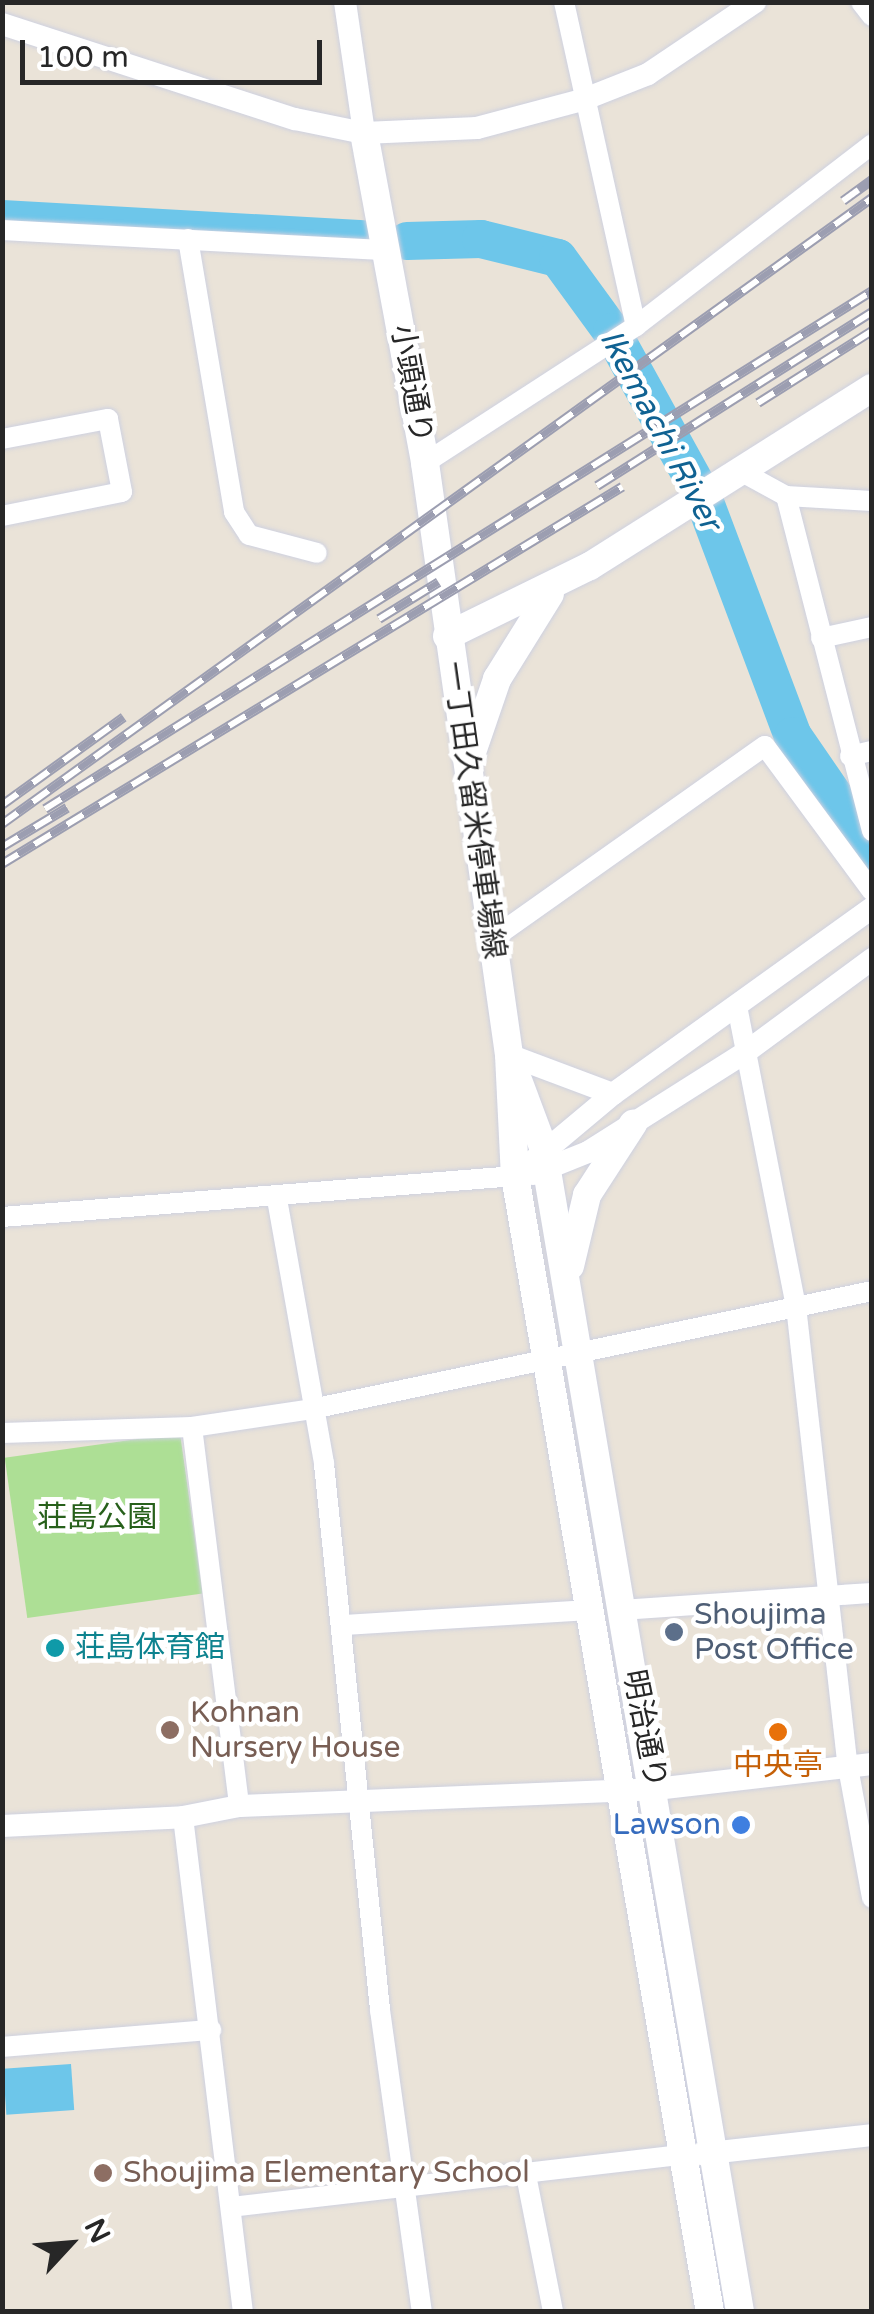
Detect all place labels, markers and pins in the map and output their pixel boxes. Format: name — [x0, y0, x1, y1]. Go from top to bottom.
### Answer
place label: Shoujima Post Office — [694, 1597, 854, 1668]
marker: Shoujima Post Office — [663, 1621, 685, 1643]
place label: 荘島体育館 — [75, 1630, 225, 1666]
marker: 荘島体育館 — [44, 1637, 66, 1659]
place label: Kohnan Nursery House — [190, 1695, 400, 1766]
marker: Kohnan Nursery House — [159, 1719, 181, 1741]
marker: 中央亭 — [767, 1721, 789, 1743]
place label: 中央亭 — [733, 1748, 823, 1784]
place label: Lawson — [612, 1807, 721, 1843]
marker: Lawson — [730, 1814, 752, 1836]
place label: Shoujima Elementary School — [123, 2155, 530, 2191]
marker: Shoujima Elementary School — [92, 2162, 114, 2184]

